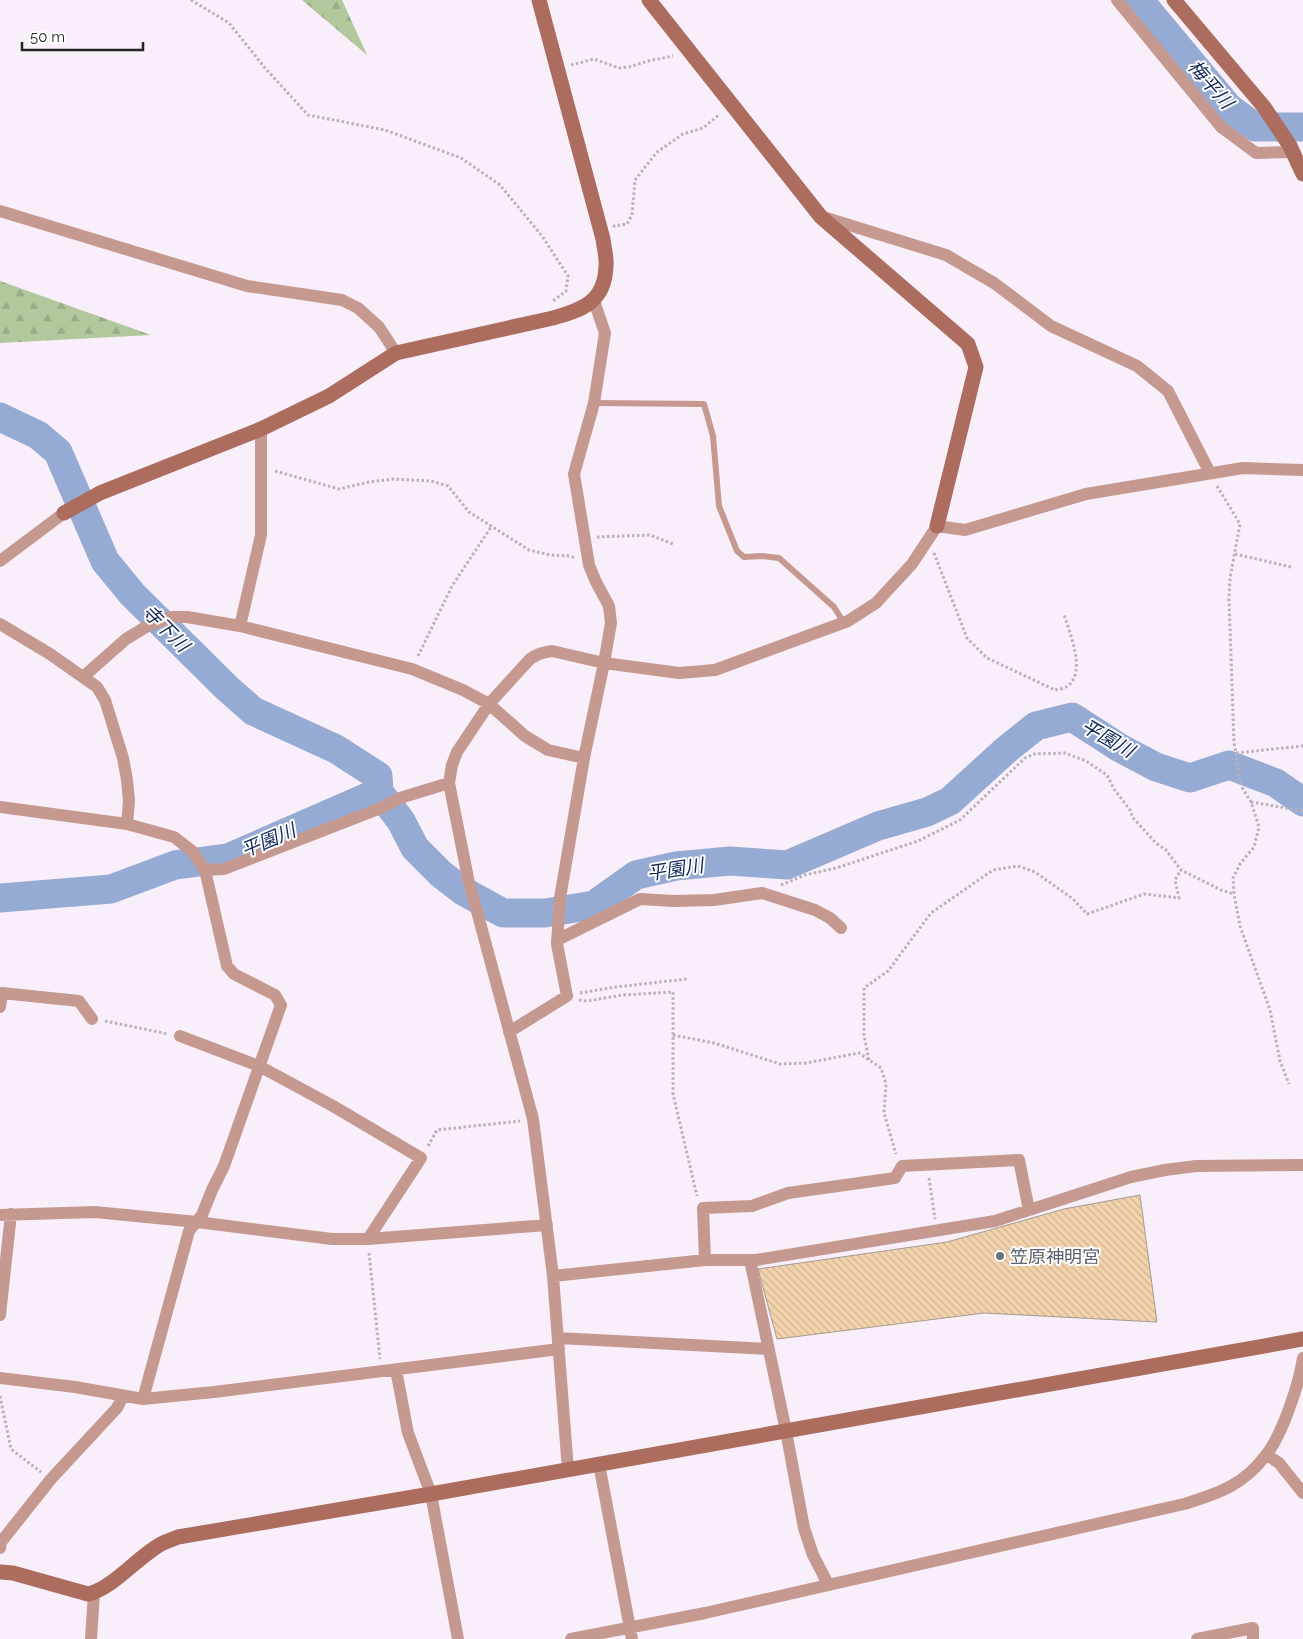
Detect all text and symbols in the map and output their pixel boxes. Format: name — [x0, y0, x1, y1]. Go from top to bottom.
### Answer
scale bar — [22, 20, 144, 52]
text: 50 m — [30, 28, 65, 46]
water label: 梅平川 — [1184, 55, 1239, 114]
water label: 寺下川 — [138, 600, 195, 657]
water label: 平園川 — [1078, 714, 1140, 763]
water label: 平園川 — [237, 818, 300, 861]
water label: 平園川 — [645, 853, 707, 884]
place label: 笠原神明宮 — [1010, 1246, 1100, 1267]
marker: 笠原神明宮 — [994, 1250, 1006, 1262]

